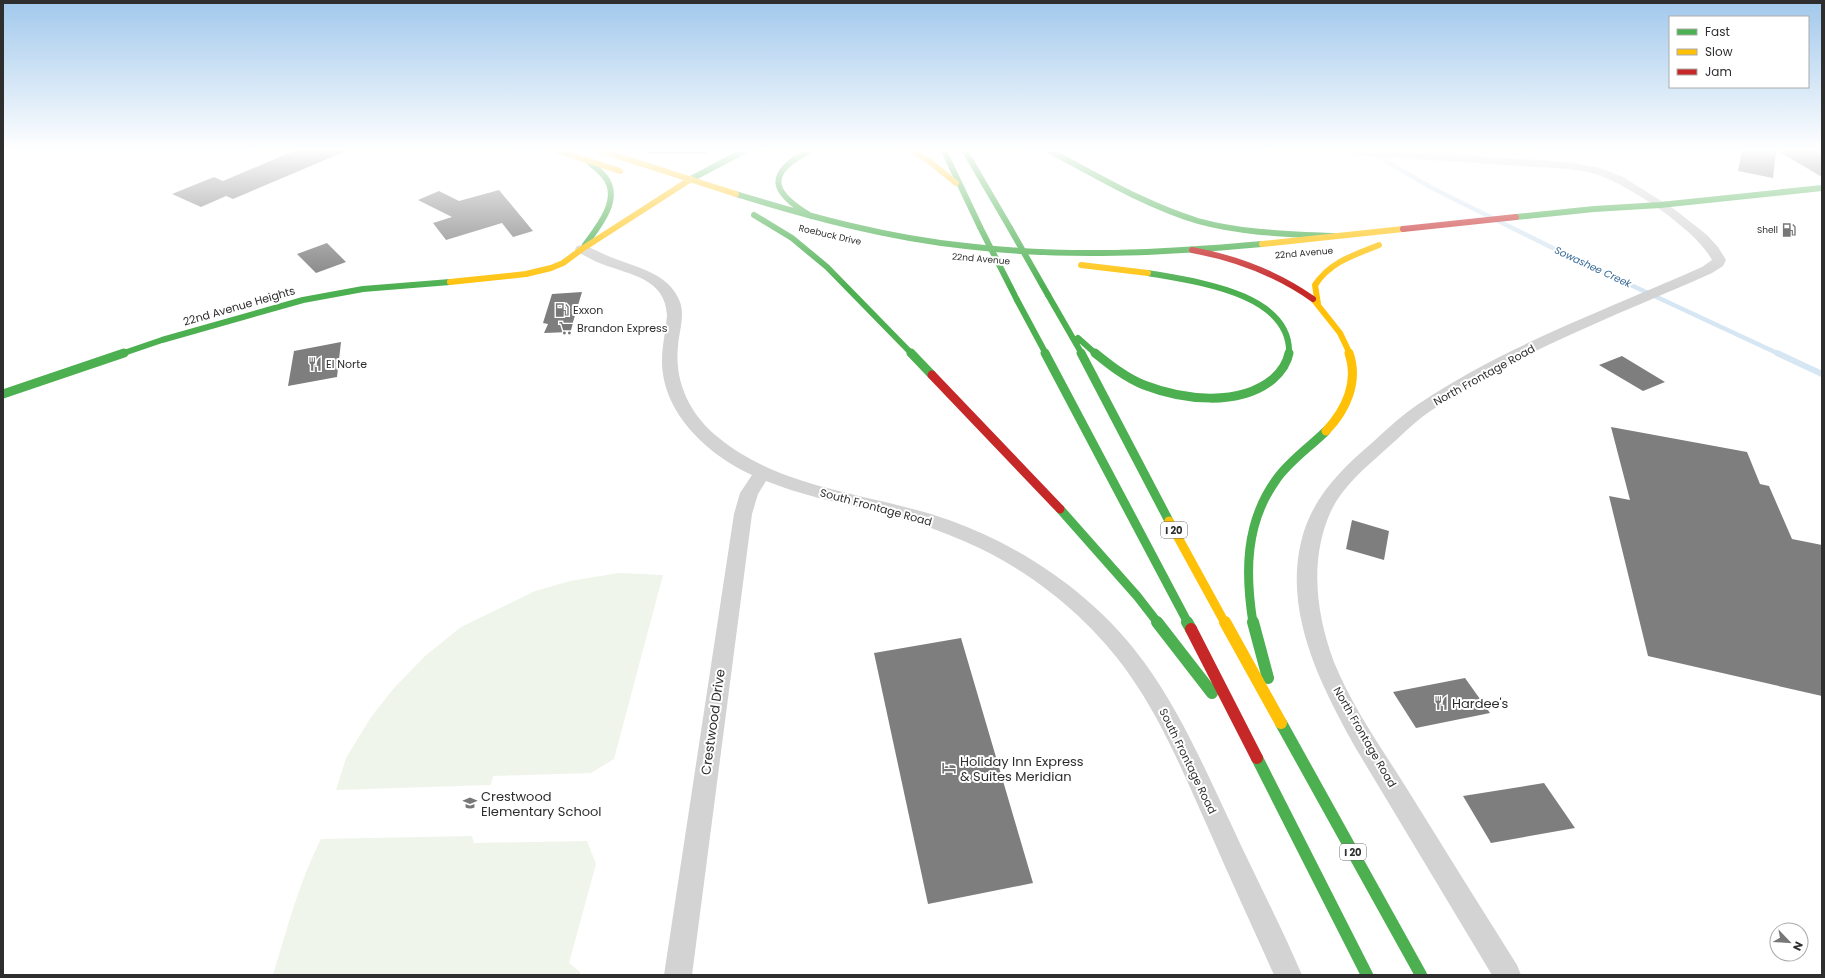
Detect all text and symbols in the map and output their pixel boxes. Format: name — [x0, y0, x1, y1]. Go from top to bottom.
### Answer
legend — [1669, 16, 1809, 88]
text: Fast — [1705, 23, 1730, 40]
text: Slow — [1705, 43, 1733, 60]
text: Jam — [1705, 63, 1732, 80]
street label: Roebuck Drive — [798, 222, 863, 248]
fuel station icon: Shell — [1781, 222, 1797, 238]
place label: Shell — [1757, 224, 1778, 236]
water label: Sowashee Creek — [1552, 243, 1635, 292]
street label: 22nd Avenue — [1274, 244, 1334, 262]
street label: 22nd Avenue — [951, 250, 1011, 268]
street label: 22nd Avenue Heights — [181, 282, 297, 330]
fuel station icon: Exxon — [554, 302, 570, 318]
place label: Exxon — [573, 302, 603, 318]
supermarket icon: Brandon Express — [558, 320, 574, 336]
place label: Brandon Express — [577, 320, 668, 336]
street label: North Frontage Road — [1430, 340, 1538, 410]
restaurant icon: El Norte — [307, 356, 323, 372]
place label: El Norte — [326, 356, 367, 372]
street label: South Frontage Road — [818, 484, 934, 530]
road number: I 20 — [1161, 522, 1187, 538]
street label: Crestwood Drive — [696, 668, 730, 776]
street label: North Frontage Road — [1330, 684, 1400, 790]
place label: Hardee's — [1452, 694, 1509, 713]
restaurant icon: Hardee's — [1433, 695, 1449, 711]
street label: South Frontage Road — [1155, 706, 1221, 816]
place label: Holiday Inn Express & Suites Meridian — [960, 752, 1084, 786]
hotel icon: Holiday Inn Express & Suites Meridian — [941, 760, 957, 776]
place label: Crestwood Elementary School — [481, 787, 602, 821]
school or university icon: Crestwood Elementary School — [462, 795, 478, 811]
road number: I 20 — [1340, 844, 1366, 860]
north arrow — [1769, 922, 1809, 962]
text: N — [1789, 939, 1807, 953]

